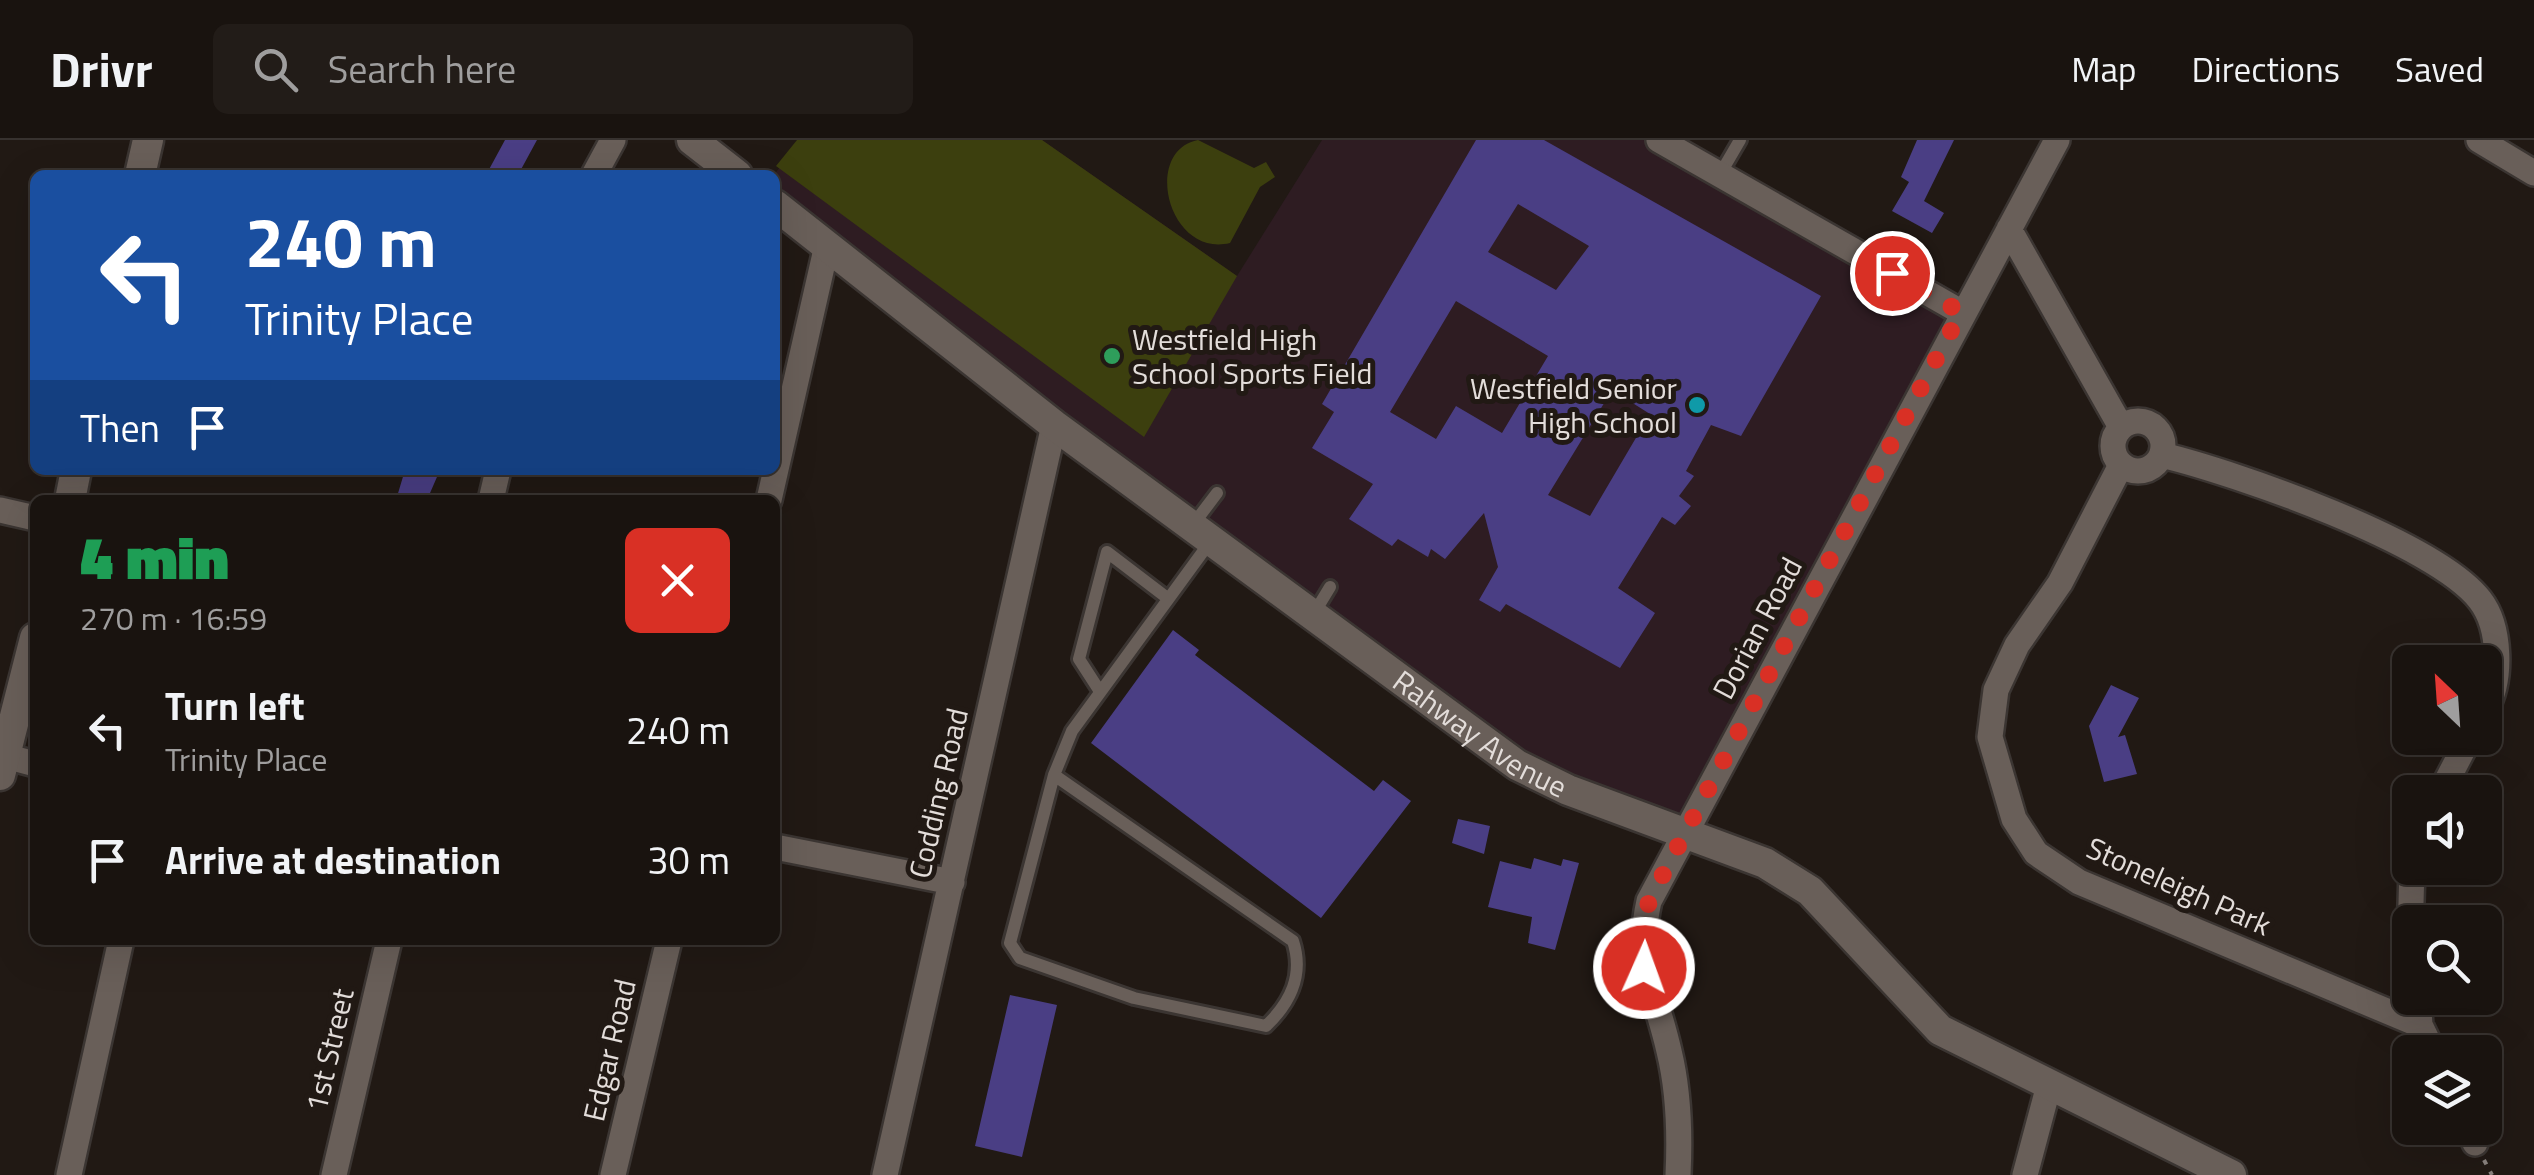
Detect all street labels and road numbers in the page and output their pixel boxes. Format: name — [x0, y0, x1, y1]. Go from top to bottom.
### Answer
street label: Dorian Road — [1700, 549, 1814, 707]
street label: Rahway Avenue — [1383, 658, 1575, 809]
street label: Codding Road — [896, 703, 980, 883]
street label: Stoneleigh Park — [2079, 825, 2279, 947]
street label: Edgar Road — [570, 974, 648, 1126]
street label: 1st Street — [293, 983, 366, 1116]

